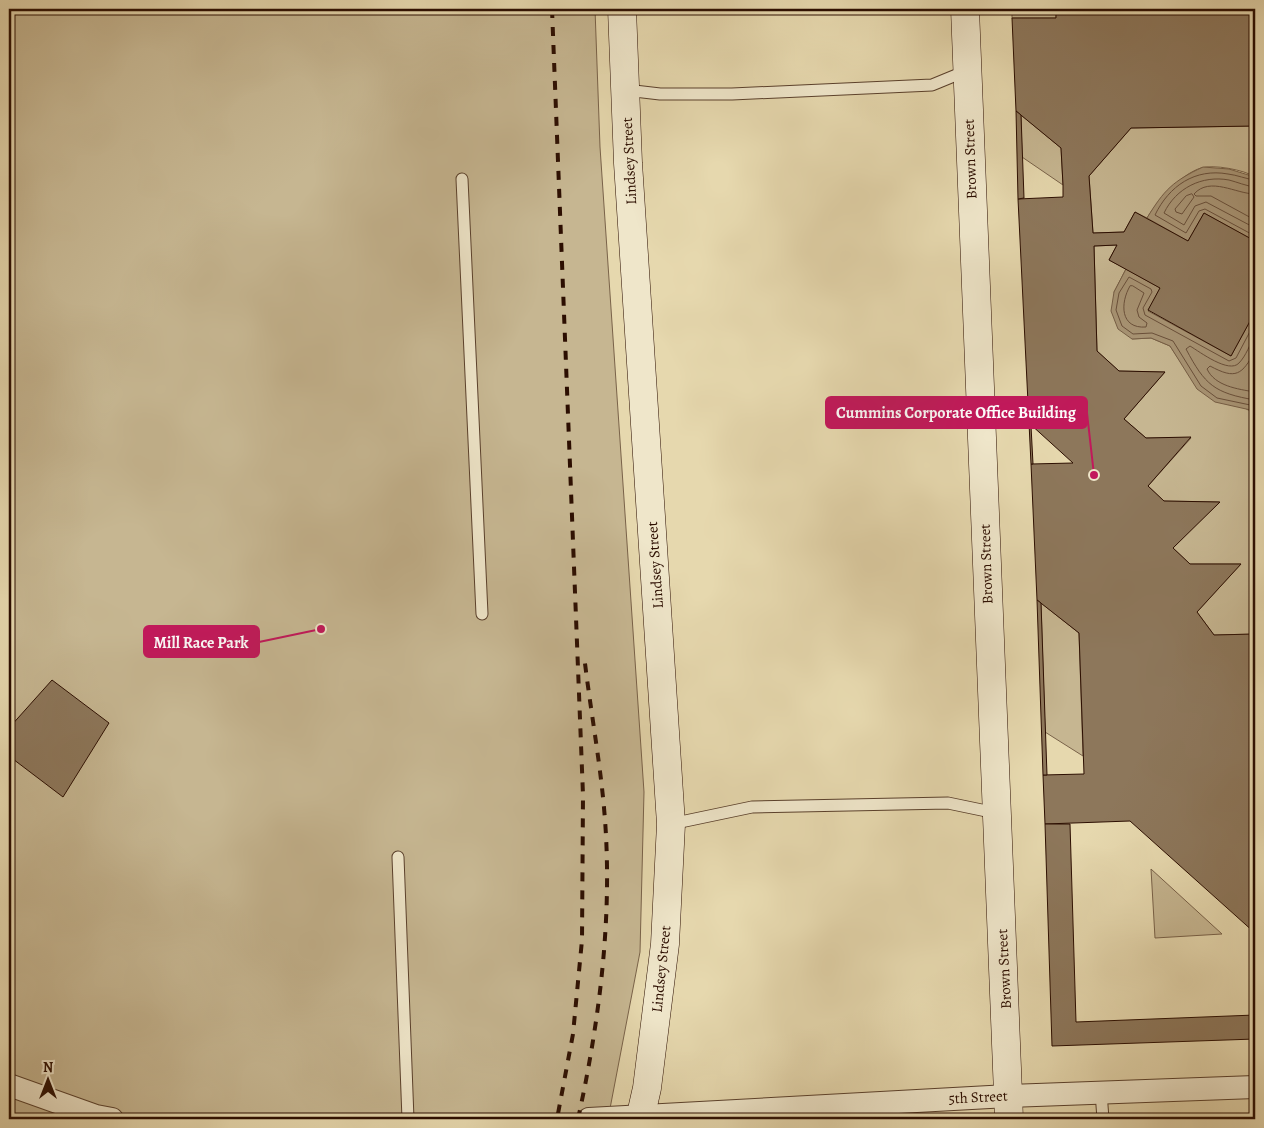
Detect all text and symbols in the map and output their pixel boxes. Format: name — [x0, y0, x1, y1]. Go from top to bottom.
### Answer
street label: Lindsey Street — [617, 117, 641, 205]
street label: Brown Street — [959, 118, 981, 199]
callout: Cummins Corporate Office Building — [826, 397, 1087, 428]
text: Cummins Corporate Office Building — [836, 402, 1077, 424]
street label: Lindsey Street — [642, 521, 668, 609]
street label: Brown Street — [975, 523, 997, 604]
callout: Mill Race Park — [144, 626, 259, 657]
text: Mill Race Park — [153, 632, 249, 654]
street label: Lindsey Street — [646, 924, 676, 1014]
street label: Brown Street — [992, 928, 1016, 1010]
north arrow — [22, 1056, 72, 1106]
text: N — [43, 1058, 53, 1077]
street label: 5th Street — [948, 1085, 1008, 1109]

